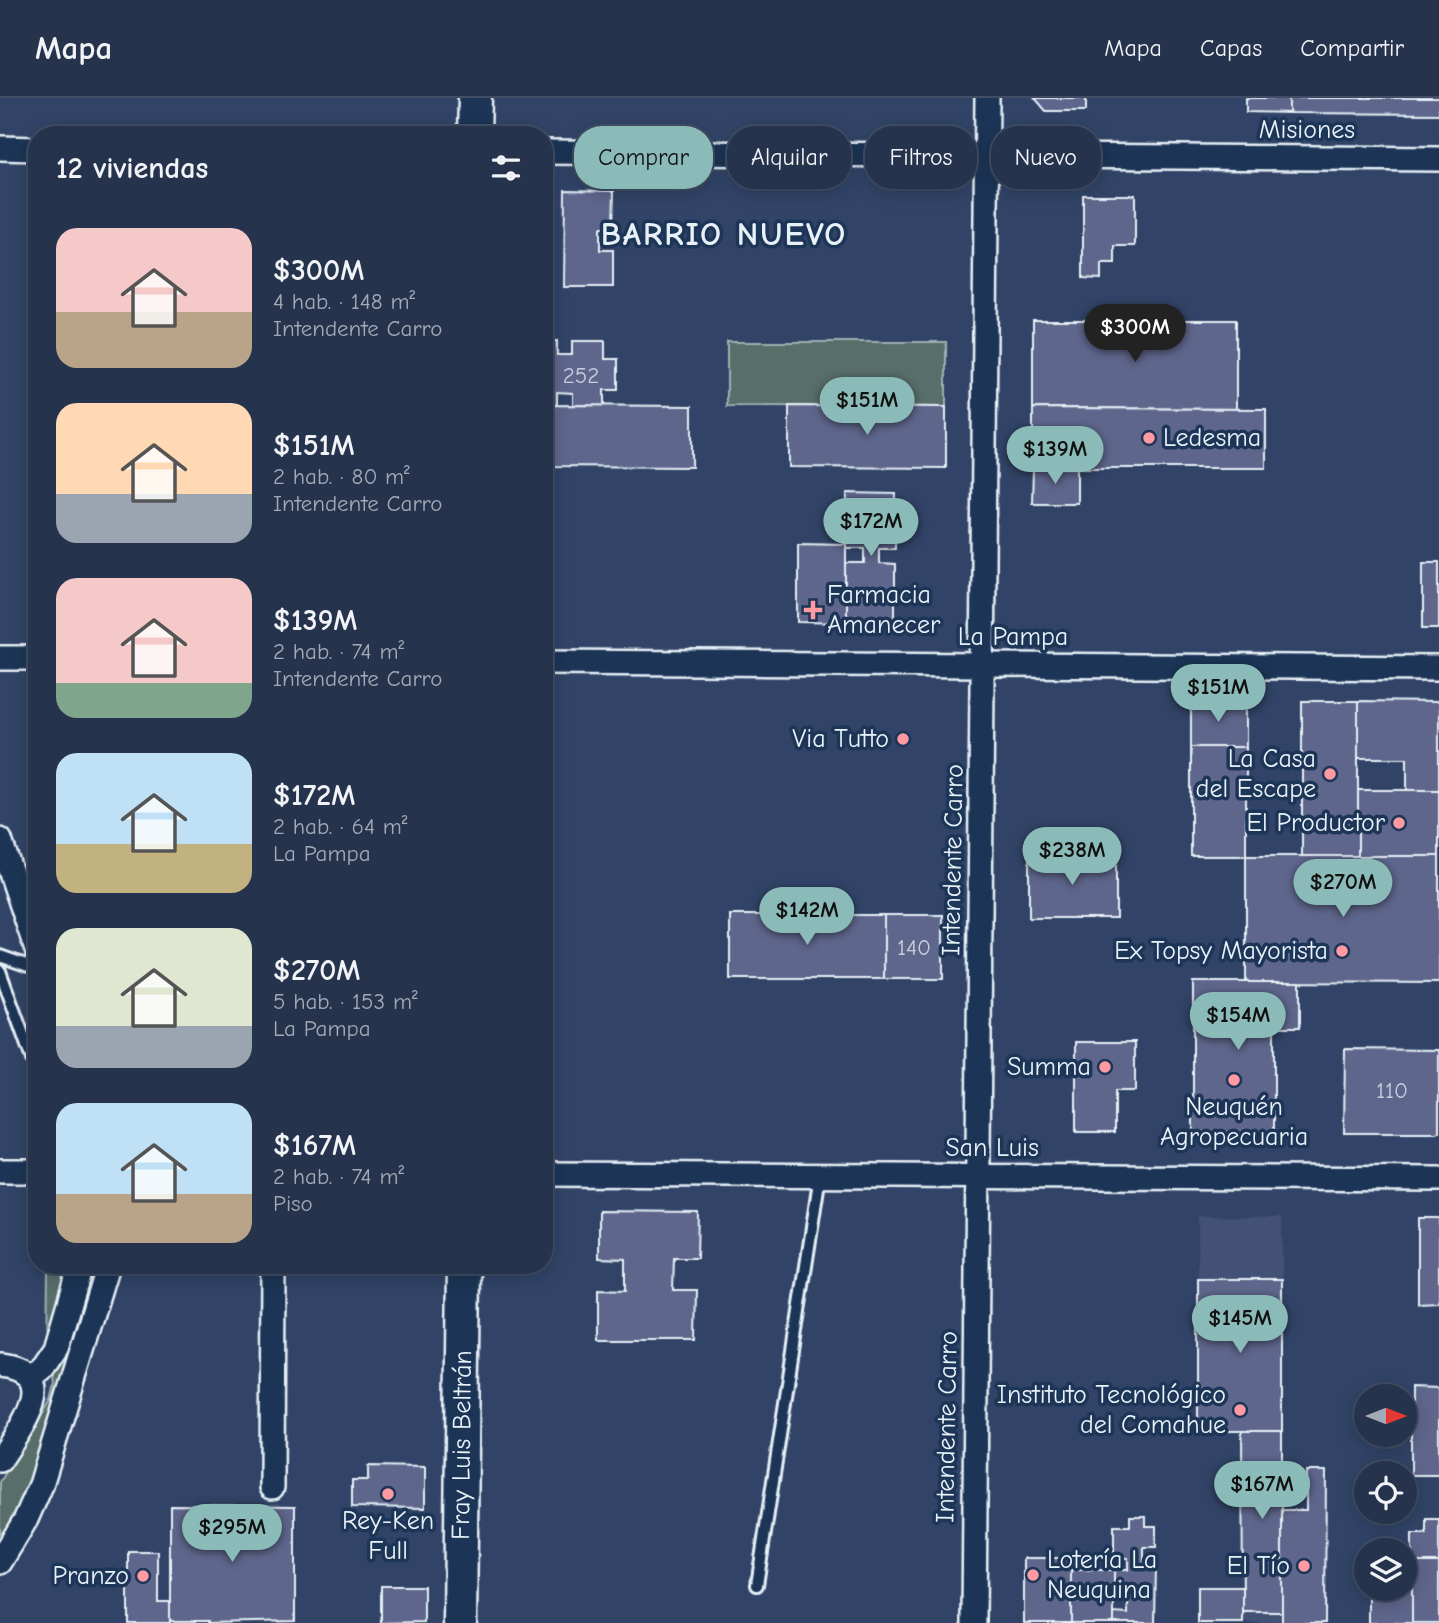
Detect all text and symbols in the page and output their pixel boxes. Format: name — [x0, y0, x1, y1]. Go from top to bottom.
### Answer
text: Mapa — [35, 29, 112, 67]
text: Mapa — [1104, 34, 1162, 62]
text: Capas — [1200, 34, 1262, 62]
text: Compartir — [1300, 34, 1404, 62]
street label: Misiones — [1259, 115, 1355, 145]
chip: Comprar — [574, 126, 713, 189]
chip: Alquilar — [727, 126, 851, 189]
chip: Filtros — [865, 126, 977, 189]
chip: Nuevo — [991, 126, 1101, 189]
icon: filters — [487, 149, 525, 187]
text: 12 viviendas — [56, 151, 208, 186]
district label: BARRIO NUEVO — [601, 215, 847, 253]
text: $300M — [273, 253, 364, 288]
icon: home — [112, 256, 196, 340]
text: 4 hab. · 148 m² — [273, 288, 415, 315]
pin: $300M — [1086, 304, 1184, 364]
text: $300M — [1100, 313, 1170, 340]
text: Intendente Carro — [273, 315, 442, 342]
house number: 252 — [563, 362, 599, 389]
pin: $151M — [818, 378, 916, 437]
text: $151M — [836, 386, 898, 413]
place label: Ledesma — [1163, 423, 1261, 453]
pin: $139M — [1006, 426, 1104, 486]
text: $151M — [273, 428, 355, 463]
marker: Ledesma — [1141, 430, 1157, 446]
icon: home — [112, 431, 196, 515]
text: $139M — [1023, 435, 1087, 462]
text: 2 hab. · 80 m² — [273, 463, 410, 490]
text: Intendente Carro — [273, 490, 442, 517]
pin: $172M — [822, 498, 920, 558]
text: $172M — [839, 507, 903, 534]
place label: Farmacia Amanecer — [827, 580, 941, 640]
marker: Farmacia Amanecer — [805, 602, 821, 618]
text: $139M — [273, 603, 358, 638]
icon: home — [112, 606, 196, 690]
street label: La Pampa — [958, 622, 1068, 652]
text: 2 hab. · 74 m² — [273, 638, 404, 665]
pin: $151M — [1169, 664, 1267, 724]
text: Intendente Carro — [273, 665, 442, 692]
text: $151M — [1187, 673, 1249, 700]
place label: Via Tutto — [792, 724, 889, 754]
marker: Via Tutto — [895, 731, 911, 747]
place label: La Casa del Escape — [1196, 744, 1316, 804]
street label: Intendente Carro — [936, 764, 970, 956]
marker: La Casa del Escape — [1322, 766, 1338, 782]
text: $172M — [273, 778, 355, 813]
icon: home — [112, 781, 196, 865]
place label: El Productor — [1246, 808, 1386, 838]
text: 2 hab. · 64 m² — [273, 813, 408, 840]
marker: El Productor — [1391, 815, 1407, 831]
pin: $238M — [1023, 828, 1121, 887]
text: $238M — [1039, 836, 1105, 863]
text: La Pampa — [273, 840, 371, 867]
pin: $270M — [1294, 860, 1392, 919]
text: $270M — [1309, 868, 1377, 895]
pin: $142M — [758, 888, 856, 947]
text: $142M — [775, 896, 839, 923]
house number: 140 — [897, 934, 931, 961]
place label: Ex Topsy Mayorista — [1114, 936, 1328, 966]
marker: Ex Topsy Mayorista — [1334, 943, 1350, 959]
text: $270M — [273, 953, 361, 988]
icon: home — [112, 956, 196, 1040]
text: 5 hab. · 153 m² — [273, 988, 418, 1015]
pin: $154M — [1189, 992, 1287, 1052]
text: $154M — [1206, 1001, 1270, 1028]
text: La Pampa — [273, 1015, 371, 1042]
place label: Summa — [1007, 1052, 1091, 1082]
marker: Summa — [1097, 1059, 1113, 1075]
marker: Neuquén Agropecuaria — [1226, 1072, 1242, 1088]
house number: 110 — [1376, 1077, 1408, 1104]
place label: Neuquén Agropecuaria — [1160, 1092, 1308, 1152]
text: $167M — [273, 1128, 356, 1163]
icon: home — [112, 1131, 196, 1215]
street label: San Luis — [945, 1133, 1039, 1163]
text: 2 hab. · 74 m² — [273, 1163, 404, 1190]
text: Piso — [273, 1190, 313, 1217]
pin: $145M — [1191, 1296, 1289, 1355]
text: $145M — [1208, 1304, 1272, 1331]
street label: Intendente Carro — [930, 1331, 964, 1523]
street label: Fray Luis Beltrán — [446, 1350, 478, 1540]
place label: Instituto Tecnológico del Comahue — [997, 1380, 1226, 1440]
north arrow — [1354, 1384, 1418, 1447]
map controls — [1354, 1384, 1417, 1601]
marker: Instituto Tecnológico del Comahue — [1232, 1402, 1248, 1418]
button: locate — [1354, 1461, 1417, 1524]
pin: $167M — [1213, 1462, 1311, 1521]
text: $167M — [1230, 1470, 1294, 1497]
marker: Rey-Ken Full — [380, 1486, 396, 1502]
pin: $295M — [183, 1504, 281, 1564]
place label: Rey-Ken Full — [342, 1506, 434, 1566]
text: $295M — [198, 1513, 266, 1540]
button: layers — [1354, 1538, 1417, 1601]
place label: Lotería La Neuquina — [1047, 1545, 1157, 1605]
place label: El Tío — [1227, 1551, 1290, 1581]
marker: El Tío — [1296, 1558, 1312, 1574]
place label: Pranzo — [52, 1561, 129, 1591]
marker: Lotería La Neuquina — [1025, 1567, 1041, 1583]
marker: Pranzo — [135, 1568, 151, 1584]

